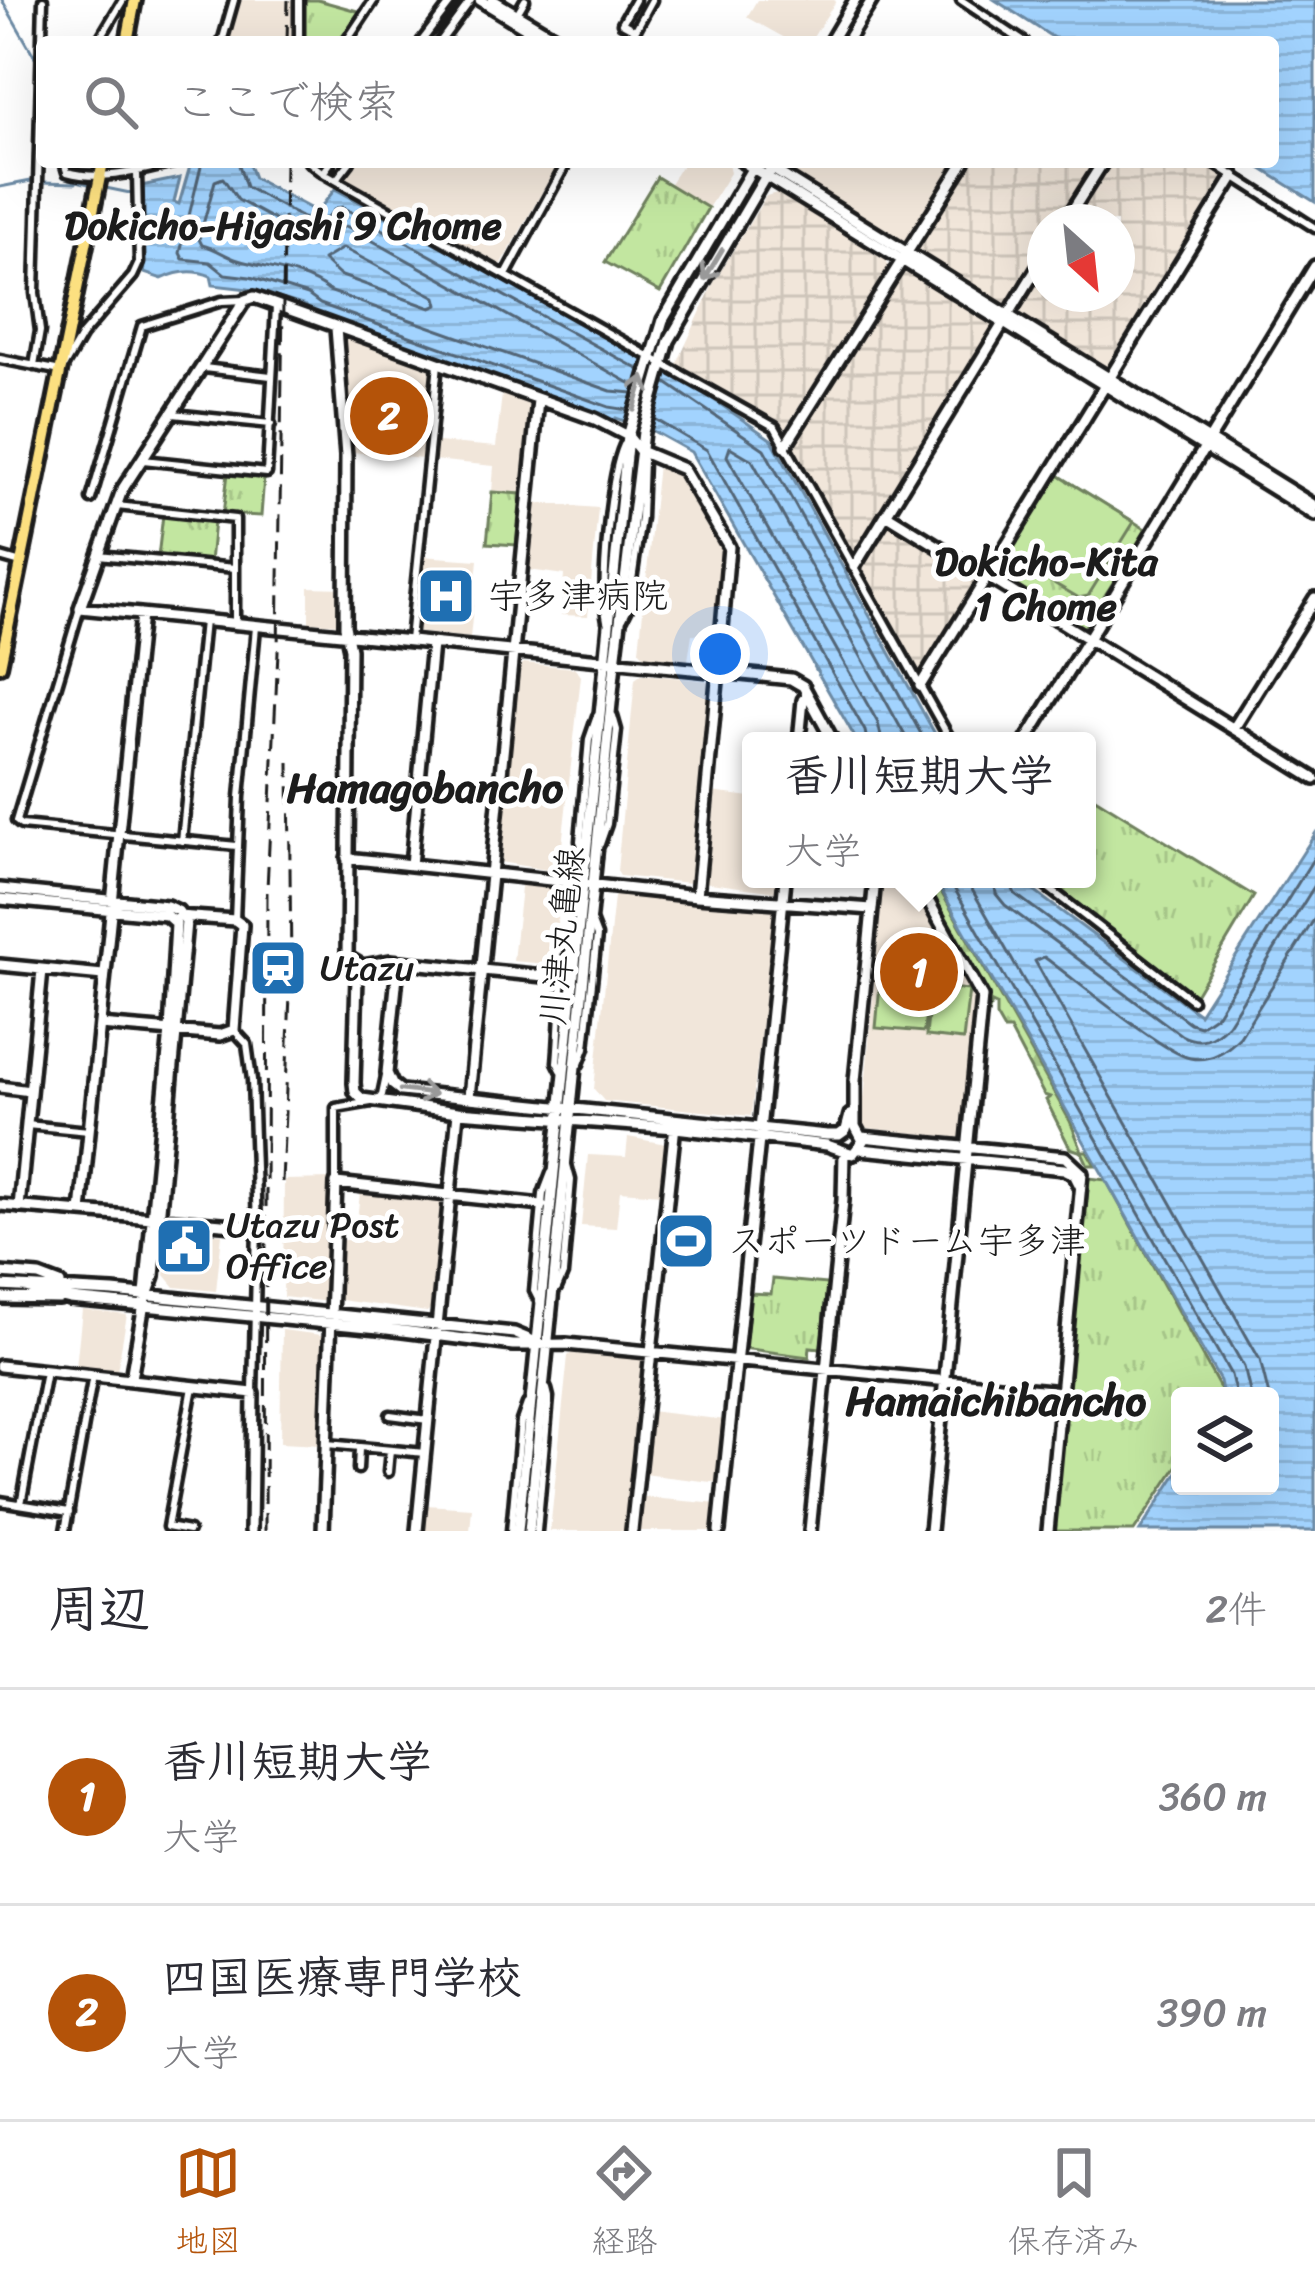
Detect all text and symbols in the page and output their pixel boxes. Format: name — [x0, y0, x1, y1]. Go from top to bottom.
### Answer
search box — [36, 36, 1279, 168]
text: ここで検索 — [174, 62, 399, 142]
icon: search — [78, 69, 144, 135]
district label: Dokicho-Higashi 9 Chome — [64, 191, 502, 260]
north arrow — [1027, 204, 1135, 312]
one-way arrow — [701, 247, 725, 281]
pin: 2 — [350, 371, 428, 461]
one-way arrow — [629, 375, 651, 413]
district label: Dokicho-Kita 1 Chome — [934, 527, 1159, 641]
place label: 宇多津病院 — [488, 564, 668, 628]
hospital icon: 宇多津病院 — [415, 565, 477, 627]
your location — [690, 624, 750, 684]
popup — [742, 732, 1096, 888]
text: 香川短期大学 — [784, 736, 1054, 816]
district label: Hamagobancho — [287, 751, 564, 825]
text: 大学 — [784, 816, 862, 885]
street label: 川津丸亀線 — [521, 843, 603, 1029]
pin: 1 — [880, 927, 958, 1017]
place label: Utazu — [320, 936, 414, 1000]
station icon: Utazu — [247, 937, 309, 999]
one-way arrow — [398, 1081, 437, 1104]
place label: Utazu Post Office — [226, 1193, 400, 1298]
place label: スポーツドーム宇多津 — [728, 1209, 1086, 1273]
sports icon: スポーツドーム宇多津 — [655, 1210, 717, 1272]
public building icon: Utazu Post Office — [153, 1215, 215, 1277]
district label: Hamaichibancho — [846, 1364, 1147, 1438]
map controls — [1171, 1387, 1279, 1495]
button: layers — [1171, 1387, 1279, 1495]
text: 周辺 — [48, 1564, 150, 1654]
text: 2件 — [1205, 1575, 1267, 1644]
text: 香川短期大学 — [162, 1722, 432, 1802]
text: 1 — [79, 1762, 95, 1831]
text: 360 m — [1159, 1762, 1267, 1831]
text: 大学 — [162, 1802, 240, 1871]
text: 四国医療専門学校 — [162, 1938, 522, 2018]
text: 2 — [76, 1978, 98, 2047]
text: 390 m — [1157, 1978, 1267, 2047]
text: 大学 — [162, 2018, 240, 2087]
tab: 地図 — [175, 2140, 241, 2270]
tab: 経路 — [591, 2140, 657, 2270]
tab: 保存済み — [1008, 2140, 1140, 2270]

